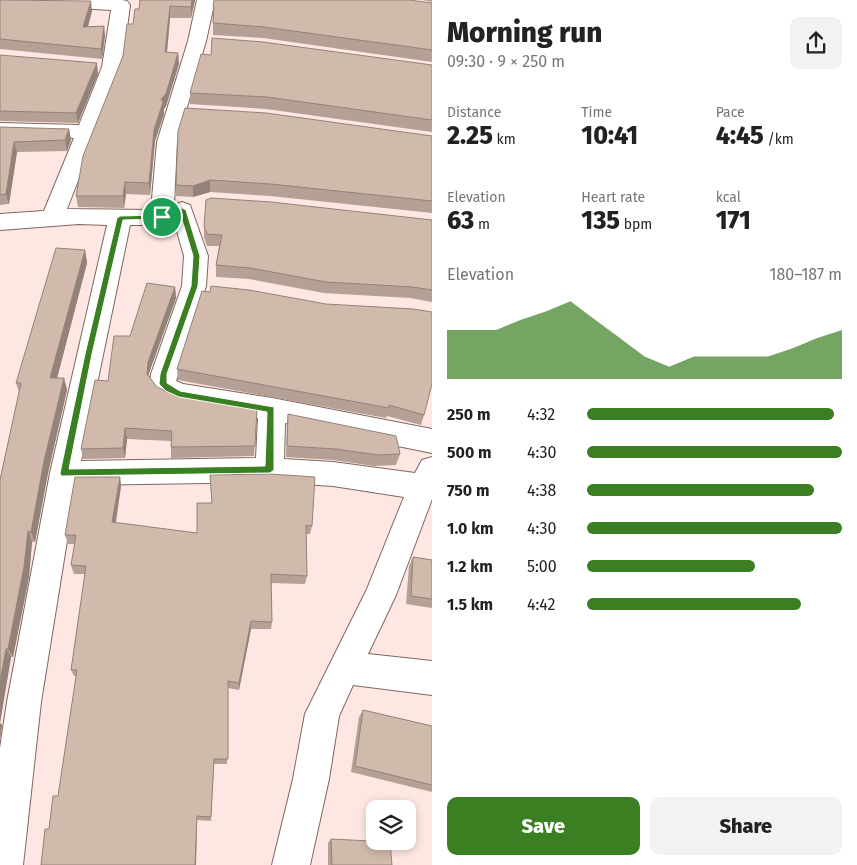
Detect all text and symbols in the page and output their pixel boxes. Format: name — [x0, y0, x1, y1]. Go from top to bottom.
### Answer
text: Morning run — [447, 16, 602, 49]
button: share — [790, 17, 842, 69]
text: 09:30 · 9 × 250 m — [447, 52, 565, 71]
text: Distance — [447, 104, 501, 121]
text: Time — [581, 104, 612, 121]
text: Pace — [716, 104, 745, 121]
text: 2.25 — [447, 121, 493, 151]
text: 10:41 — [581, 121, 638, 151]
text: 4:45 — [716, 121, 764, 151]
text: km — [493, 131, 516, 148]
text: /km — [764, 131, 794, 148]
text: Elevation — [447, 189, 506, 206]
text: Heart rate — [581, 189, 645, 206]
text: kcal — [716, 189, 741, 206]
pin — [141, 196, 183, 238]
icon: arrive — [148, 203, 176, 231]
text: 63 — [447, 206, 474, 236]
text: 135 — [581, 206, 620, 236]
text: 171 — [716, 206, 751, 236]
text: m — [474, 216, 490, 233]
text: bpm — [620, 216, 652, 233]
text: Elevation — [447, 265, 514, 284]
text: 180–187 m — [770, 265, 842, 284]
text: 250 m — [447, 405, 491, 424]
text: 4:32 — [527, 405, 555, 424]
text: 500 m — [447, 443, 492, 462]
text: 4:30 — [527, 443, 556, 462]
text: 750 m — [447, 481, 490, 500]
text: 4:38 — [527, 481, 556, 500]
text: 1.0 km — [447, 519, 494, 538]
text: 4:30 — [527, 519, 556, 538]
text: 1.2 km — [447, 557, 493, 576]
text: 5:00 — [527, 557, 557, 576]
text: 1.5 km — [447, 595, 493, 614]
text: 4:42 — [527, 595, 555, 614]
button: Save — [447, 797, 640, 855]
button: Share — [650, 797, 842, 855]
map controls — [366, 800, 416, 850]
button: layers — [366, 800, 416, 850]

